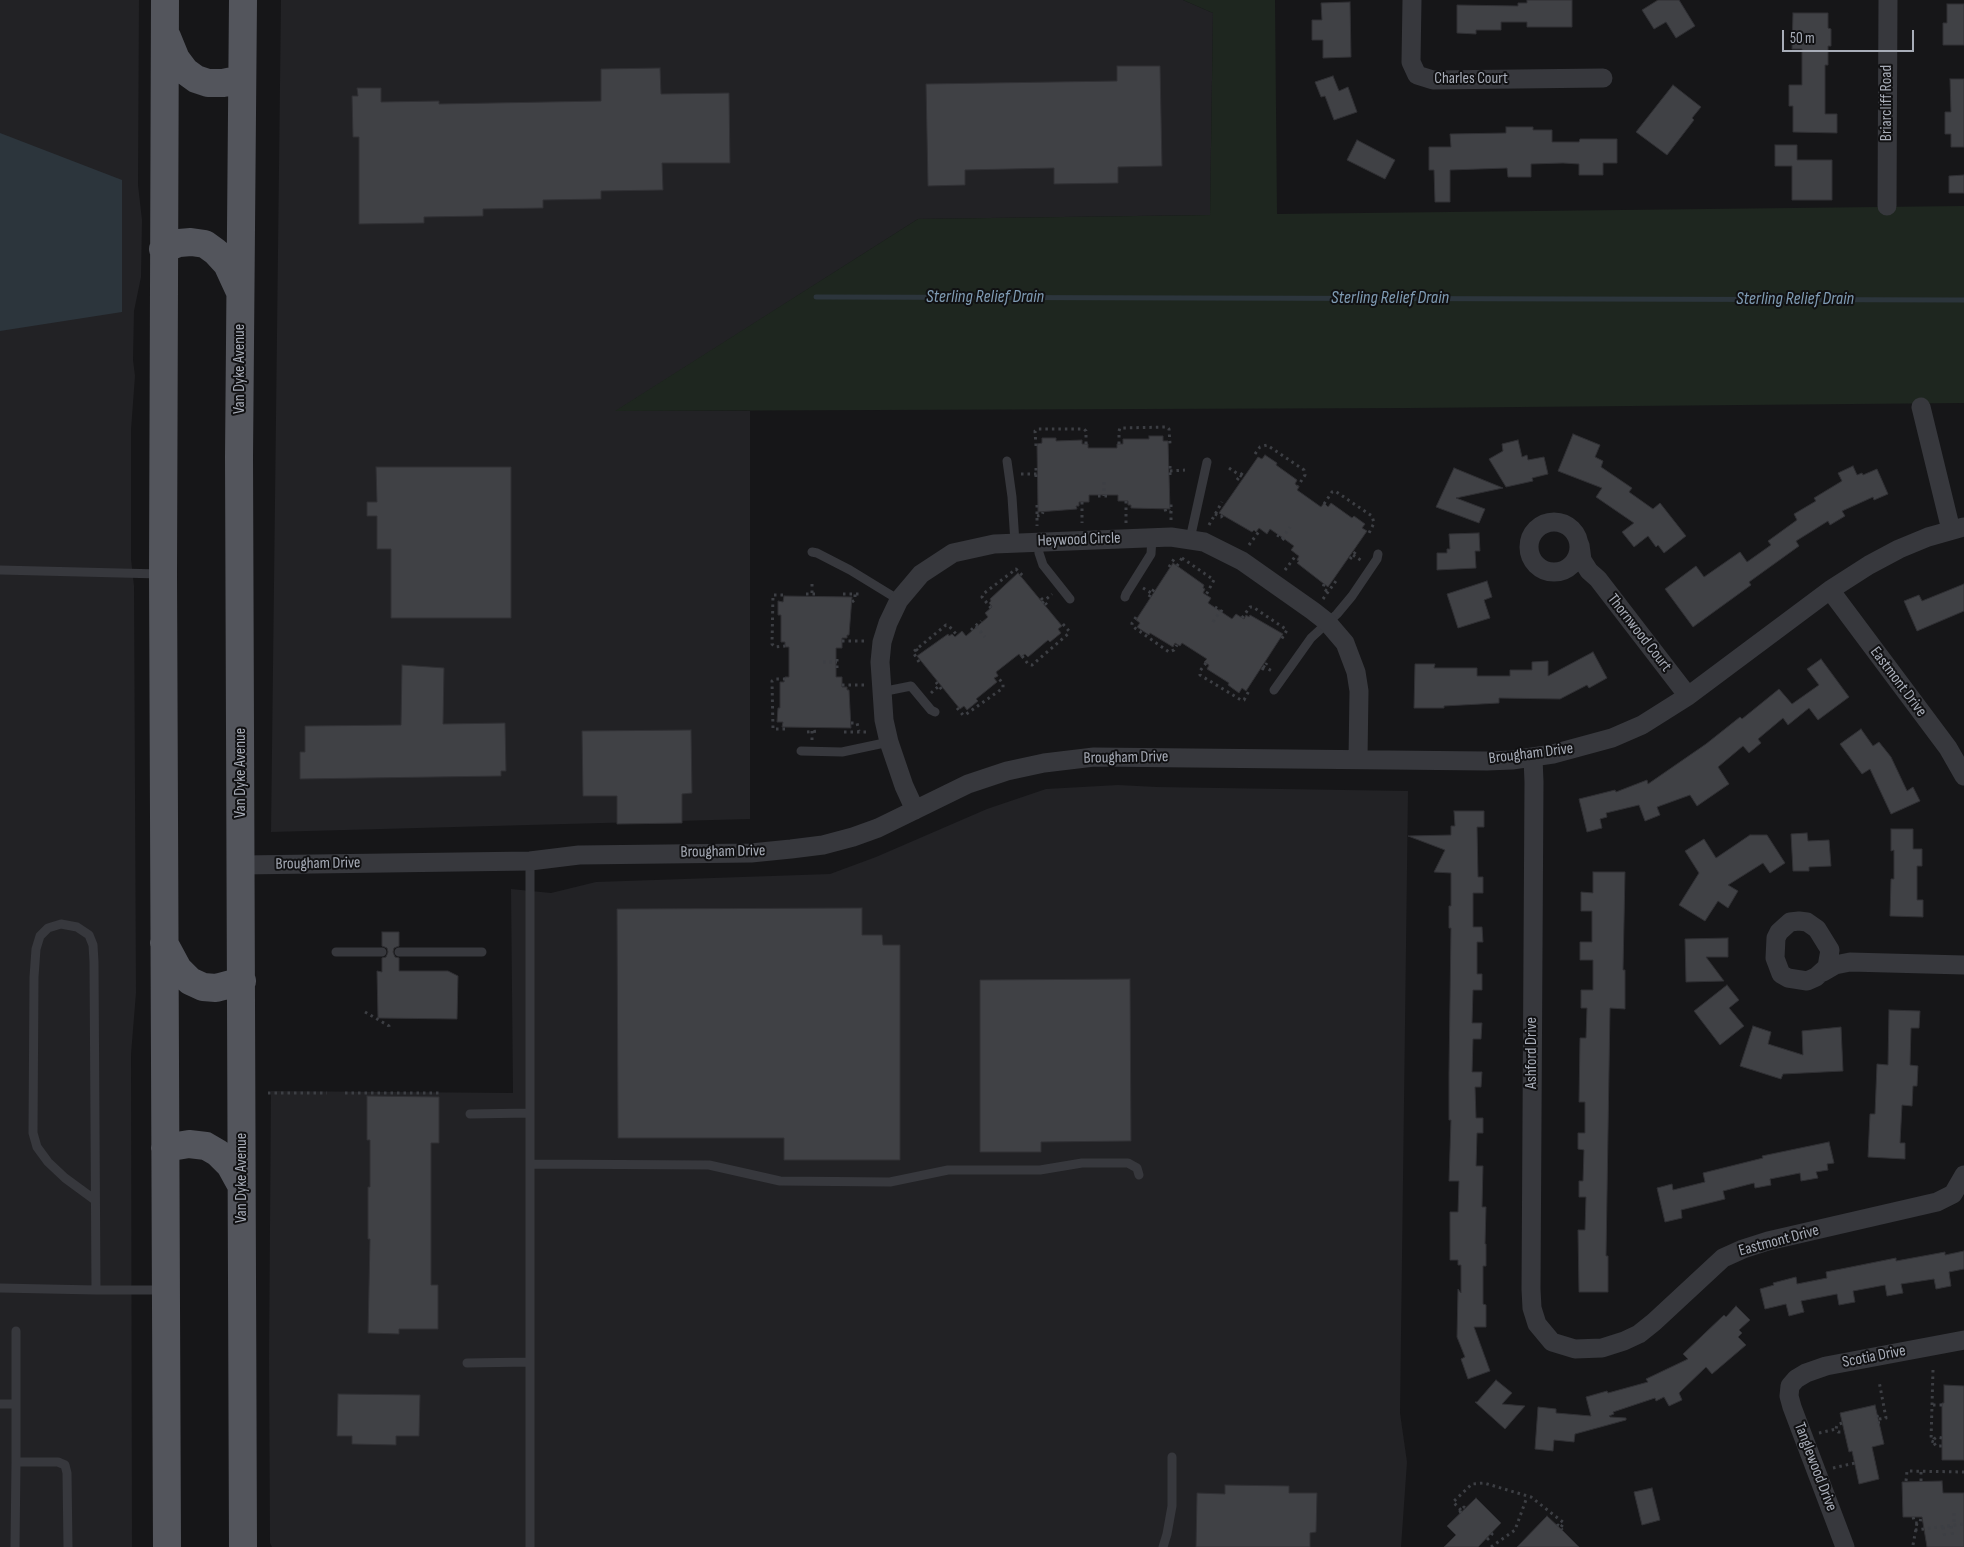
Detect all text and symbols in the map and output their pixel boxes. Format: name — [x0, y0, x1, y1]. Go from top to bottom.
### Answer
scale bar — [1784, 20, 1916, 52]
text: 50 m — [1790, 29, 1815, 48]
street label: Briarcliff Road — [1877, 65, 1897, 141]
street label: Charles Court — [1434, 69, 1508, 89]
water label: Sterling Relief Drain — [926, 286, 1044, 308]
water label: Sterling Relief Drain — [1331, 287, 1449, 309]
water label: Sterling Relief Drain — [1736, 288, 1854, 310]
street label: Van Dyke Avenue — [230, 324, 250, 414]
street label: Heywood Circle — [1037, 529, 1121, 551]
street label: Thornwood Court — [1603, 590, 1675, 676]
street label: Eastmont Drive — [1866, 643, 1930, 721]
street label: Van Dyke Avenue — [231, 728, 251, 818]
street label: Brougham Drive — [1488, 739, 1574, 769]
street label: Brougham Drive — [1083, 748, 1169, 768]
street label: Brougham Drive — [680, 842, 766, 862]
street label: Brougham Drive — [275, 854, 361, 874]
street label: Ashford Drive — [1522, 1017, 1542, 1089]
street label: Van Dyke Avenue — [232, 1133, 252, 1223]
street label: Eastmont Drive — [1737, 1221, 1821, 1261]
street label: Scotia Drive — [1841, 1341, 1907, 1373]
street label: Tanglewood Drive — [1789, 1420, 1841, 1514]

